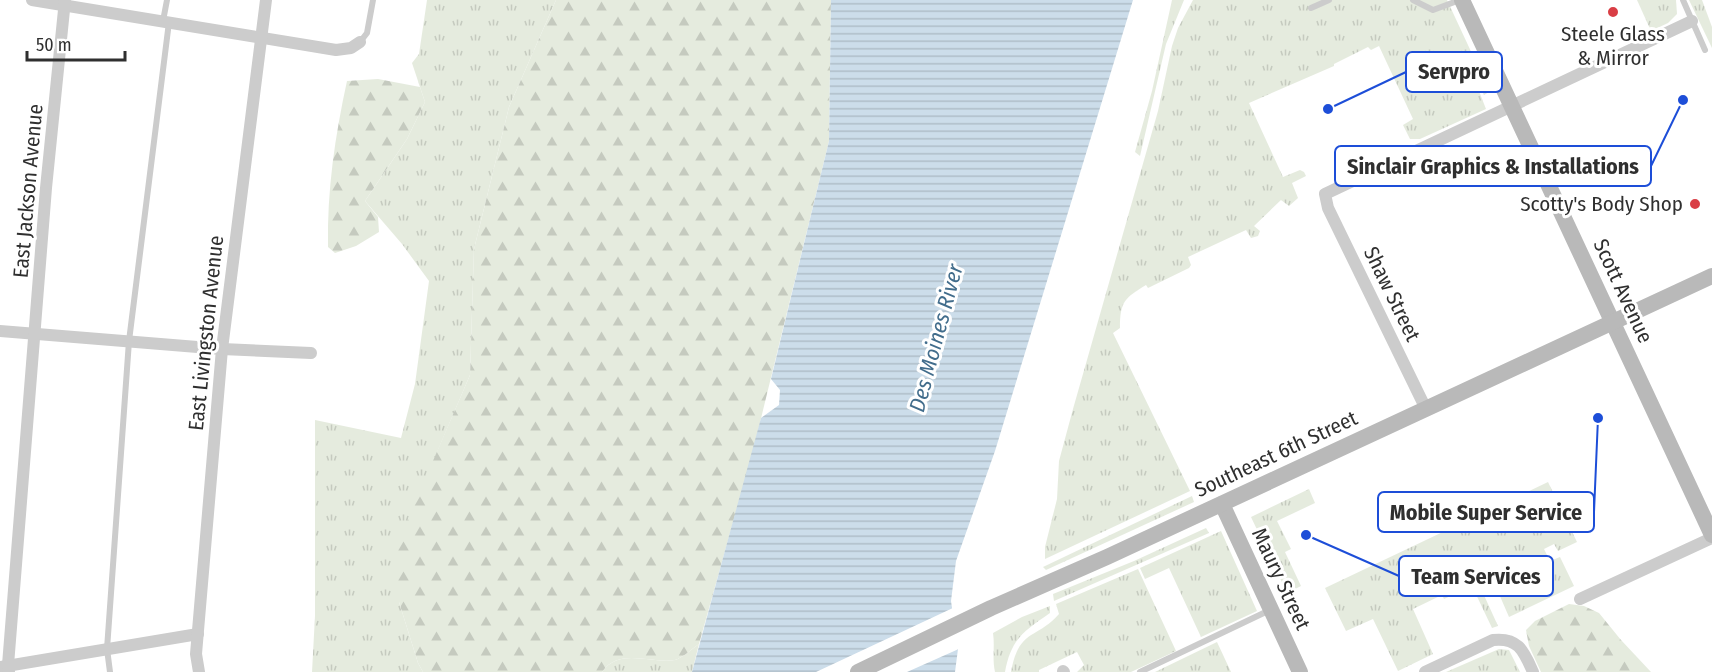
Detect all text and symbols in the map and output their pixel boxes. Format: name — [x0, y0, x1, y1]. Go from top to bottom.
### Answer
marker: Steele Glass & Mirror — [1606, 5, 1620, 19]
place label: Steele Glass & Mirror — [1561, 21, 1665, 71]
scale bar — [27, 24, 124, 62]
text: 50 m — [36, 34, 72, 56]
callout: Servpro — [1406, 52, 1502, 92]
text: Servpro — [1418, 58, 1490, 85]
street label: East Jackson Avenue — [7, 103, 49, 279]
callout: Sinclair Graphics & Installations — [1335, 146, 1651, 186]
text: Sinclair Graphics & Installations — [1347, 153, 1639, 180]
place label: Scotty's Body Shop — [1520, 191, 1683, 217]
marker: Scotty's Body Shop — [1688, 197, 1702, 211]
street label: East Livingston Avenue — [183, 234, 229, 432]
street label: Scott Avenue — [1588, 235, 1658, 347]
street label: Shaw Street — [1358, 242, 1426, 346]
water label: Des Moines River — [903, 260, 969, 415]
street label: Southeast 6th Street — [1191, 405, 1362, 503]
callout: Mobile Super Service — [1378, 492, 1594, 532]
text: Mobile Super Service — [1390, 499, 1582, 526]
street label: Maury Street — [1246, 524, 1316, 634]
callout: Team Services — [1399, 556, 1553, 596]
text: Team Services — [1411, 563, 1541, 590]

